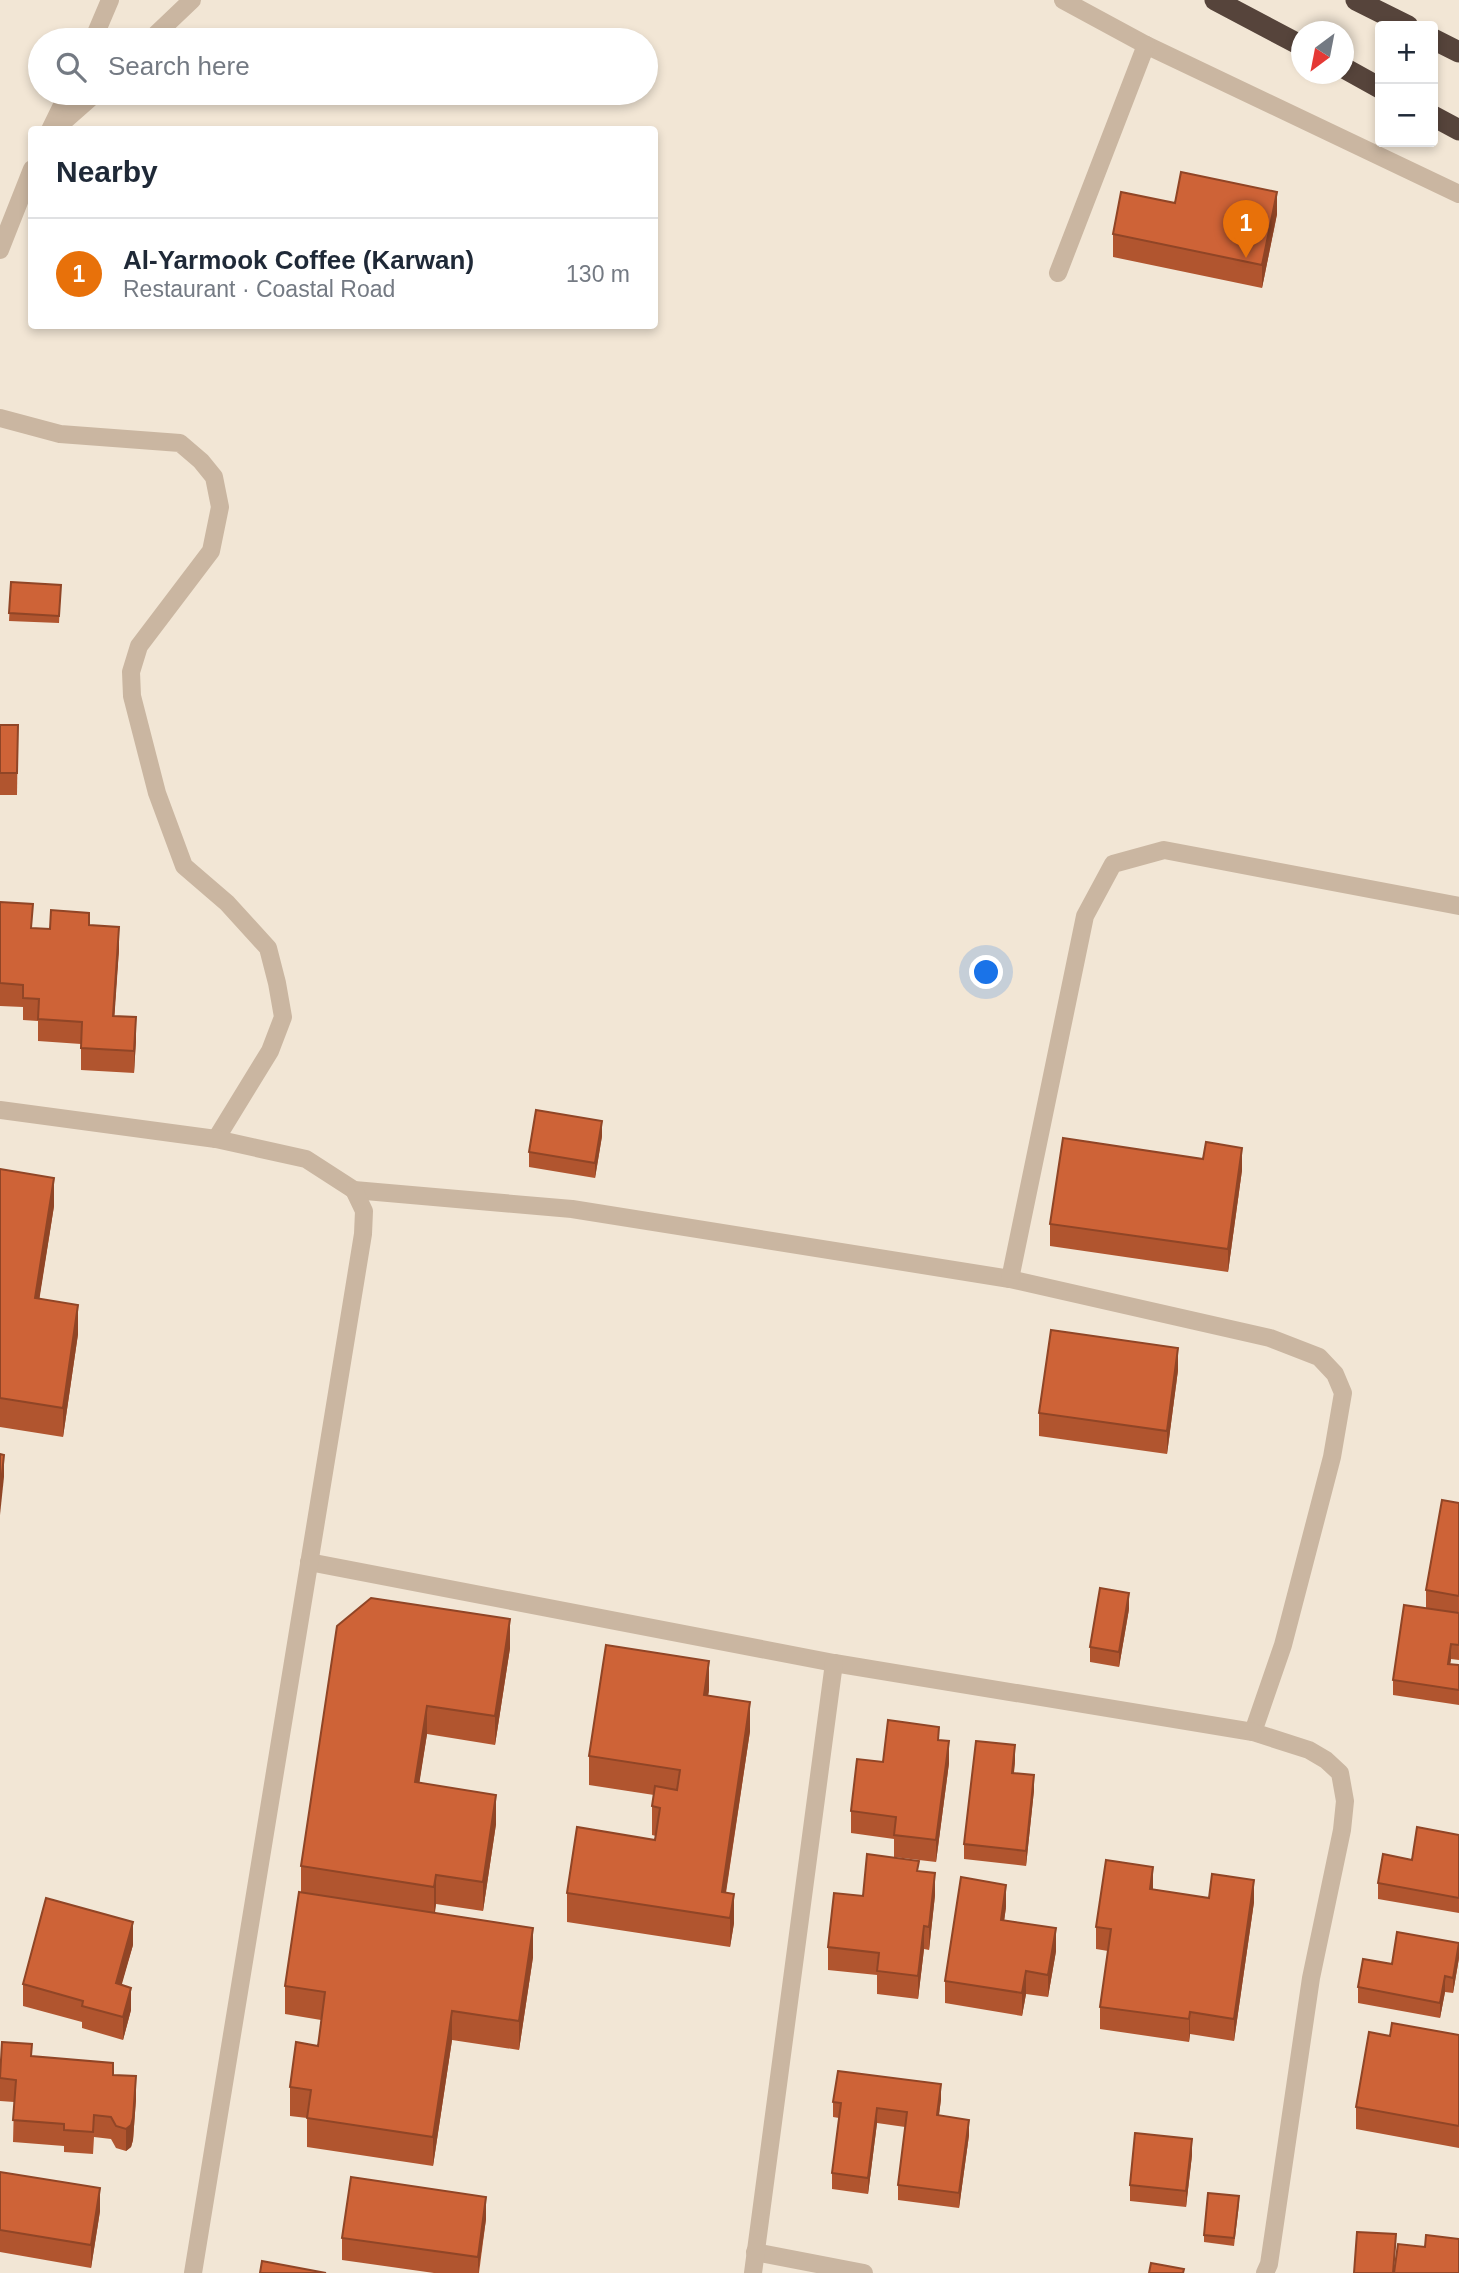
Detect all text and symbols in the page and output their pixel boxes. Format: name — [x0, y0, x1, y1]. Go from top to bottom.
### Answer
north arrow — [1291, 21, 1354, 84]
map controls — [1375, 21, 1438, 147]
button: + — [1375, 21, 1438, 84]
search box — [28, 28, 658, 105]
icon: search — [52, 48, 90, 86]
text: Search here — [108, 51, 250, 81]
button: − — [1375, 84, 1438, 147]
text: Nearby — [56, 155, 158, 188]
pin: 1 — [1223, 200, 1269, 258]
text: Al-Yarmook Coffee (Karwan) — [123, 245, 474, 275]
text: 1 — [73, 261, 85, 287]
text: 130 m — [566, 261, 630, 287]
text: Restaurant · Coastal Road — [123, 276, 395, 302]
your location — [969, 955, 1003, 989]

